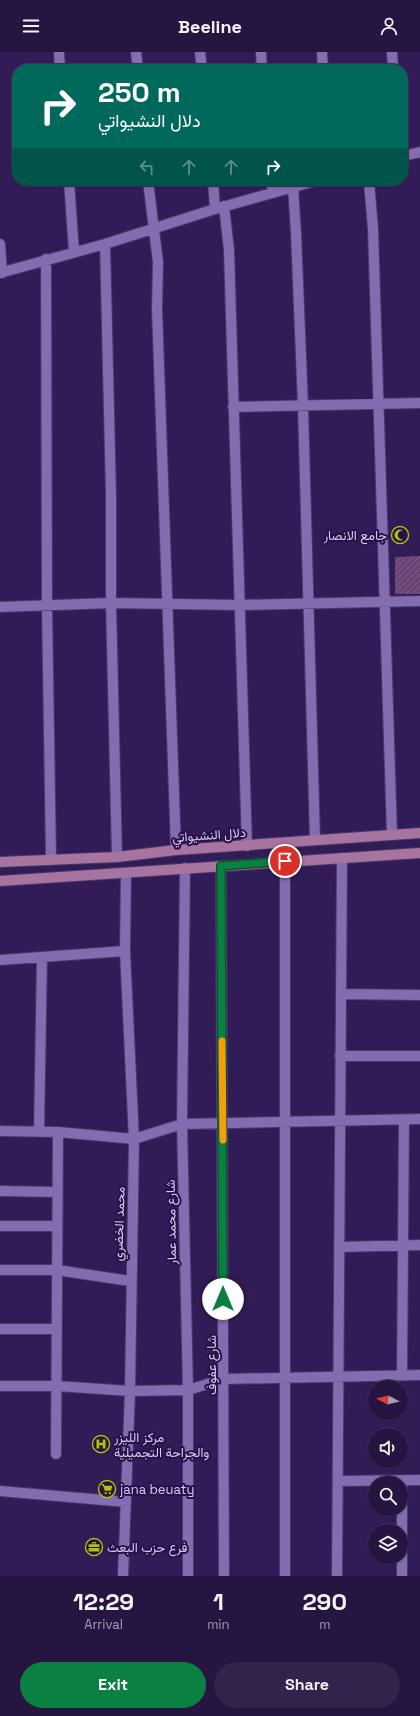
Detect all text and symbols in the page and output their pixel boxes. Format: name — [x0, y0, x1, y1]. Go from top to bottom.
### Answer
icon: menu — [20, 15, 42, 37]
text: Beeline — [178, 15, 242, 38]
icon: person — [378, 15, 400, 37]
text: 250 m — [98, 74, 181, 110]
icon: right — [32, 80, 84, 132]
text: دلال النشيواتي — [98, 109, 201, 132]
icon: left — [136, 156, 158, 178]
icon: ahead — [178, 156, 200, 178]
icon: ahead — [220, 156, 242, 178]
icon: right — [262, 156, 284, 178]
mosque icon: جامع الانصار — [390, 525, 410, 545]
place label: جامع الانصار — [323, 527, 387, 545]
street label: دلال النشيواتي — [171, 824, 247, 848]
pin — [268, 844, 302, 878]
icon: arrive — [274, 850, 296, 872]
street label: شارع محمد عمار — [162, 1179, 181, 1266]
street label: محمد الخضري — [109, 1186, 131, 1262]
position arrow — [202, 1278, 244, 1320]
street label: شارع عفوف — [203, 1335, 221, 1395]
north arrow — [368, 1380, 408, 1420]
map controls — [368, 1380, 408, 1564]
button: sound — [368, 1428, 408, 1468]
place label: مركز الليزر والجراحة التجميلية — [113, 1429, 210, 1461]
hospital icon: مركز الليزر والجراحة التجميلية — [91, 1434, 111, 1454]
button: search — [368, 1476, 408, 1516]
supermarket icon: jana beuaty — [97, 1479, 117, 1499]
place label: jana beuaty — [119, 1481, 195, 1498]
button: layers — [368, 1524, 408, 1564]
office icon: فرع حزب البعث — [84, 1537, 104, 1557]
place label: فرع حزب البعث — [107, 1539, 188, 1557]
text: 12:29 — [73, 1586, 134, 1617]
text: 1 — [213, 1586, 224, 1617]
text: 290 — [302, 1586, 347, 1617]
text: Arrival — [84, 1616, 123, 1633]
text: min — [207, 1616, 230, 1633]
text: m — [319, 1616, 330, 1633]
button: Exit — [20, 1662, 206, 1708]
button: Share — [214, 1662, 400, 1708]

